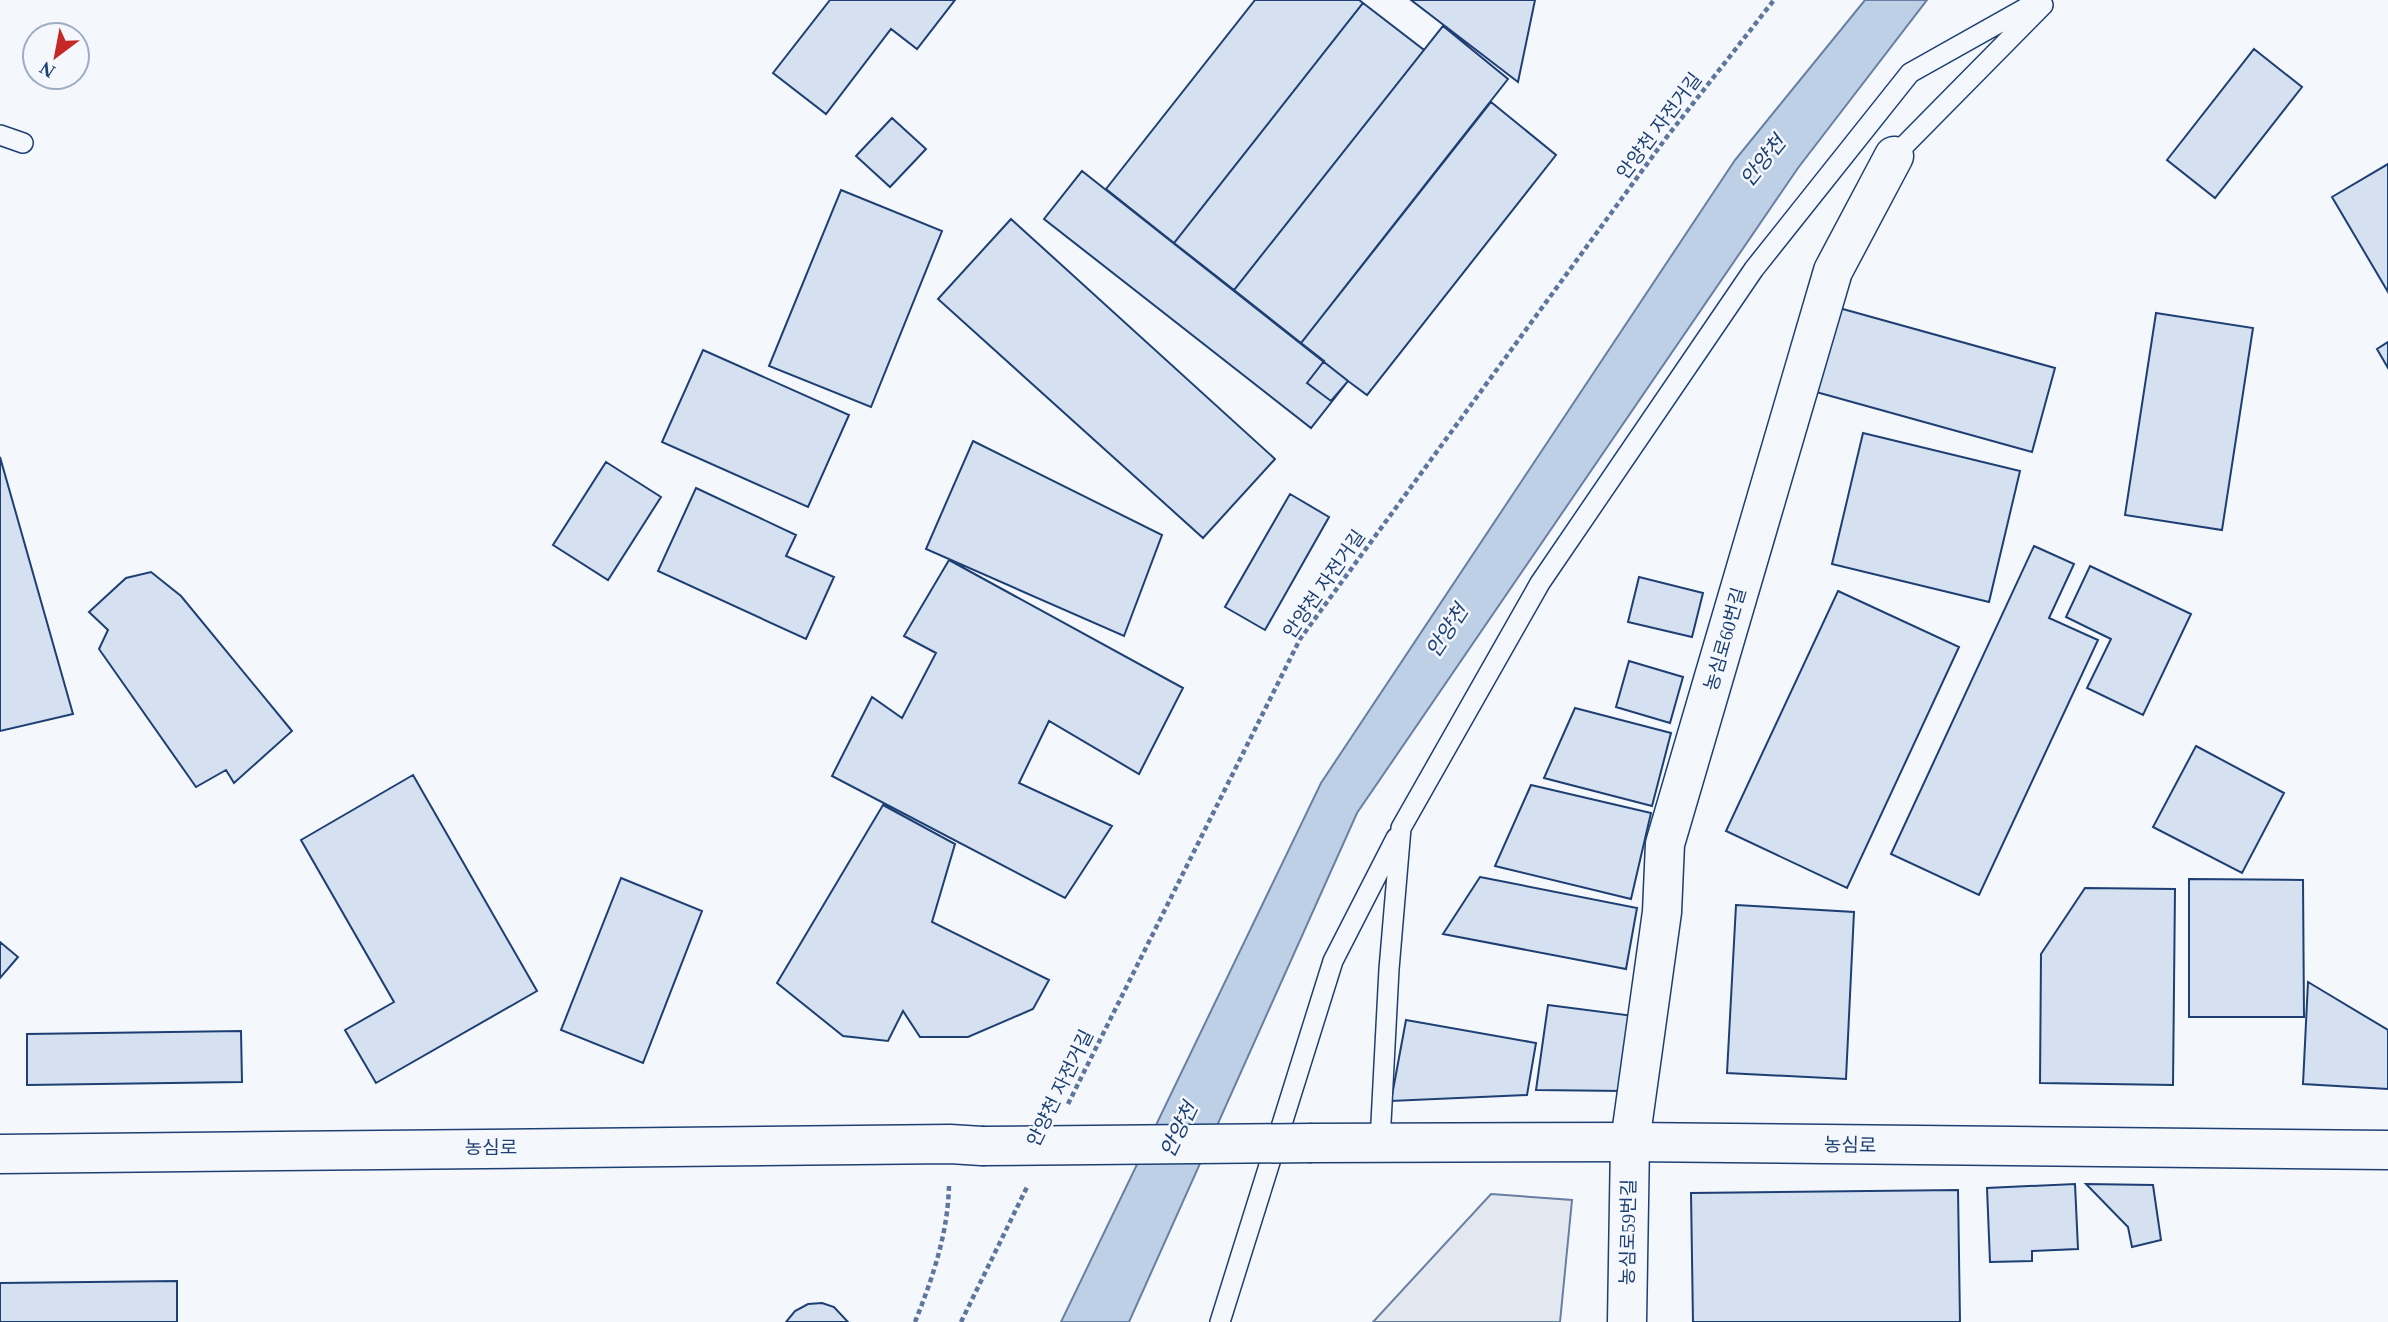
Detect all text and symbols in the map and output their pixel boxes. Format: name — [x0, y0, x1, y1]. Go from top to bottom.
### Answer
north arrow — [21, 21, 91, 91]
text: N — [36, 57, 59, 83]
street label: 안양천 자전거길 — [1612, 69, 1706, 183]
water label: 안양천 — [1735, 129, 1792, 191]
street label: 안양천 자전거길 — [1279, 526, 1369, 642]
street label: 농심로60번길 — [1700, 585, 1750, 693]
water label: 안양천 — [1421, 598, 1474, 662]
street label: 안양천 자전거길 — [1023, 1026, 1097, 1150]
water label: 안양천 — [1156, 1096, 1204, 1161]
street label: 농심로 — [1824, 1134, 1876, 1156]
street label: 농심로 — [465, 1137, 517, 1158]
street label: 농심로59번길 — [1617, 1179, 1639, 1285]

